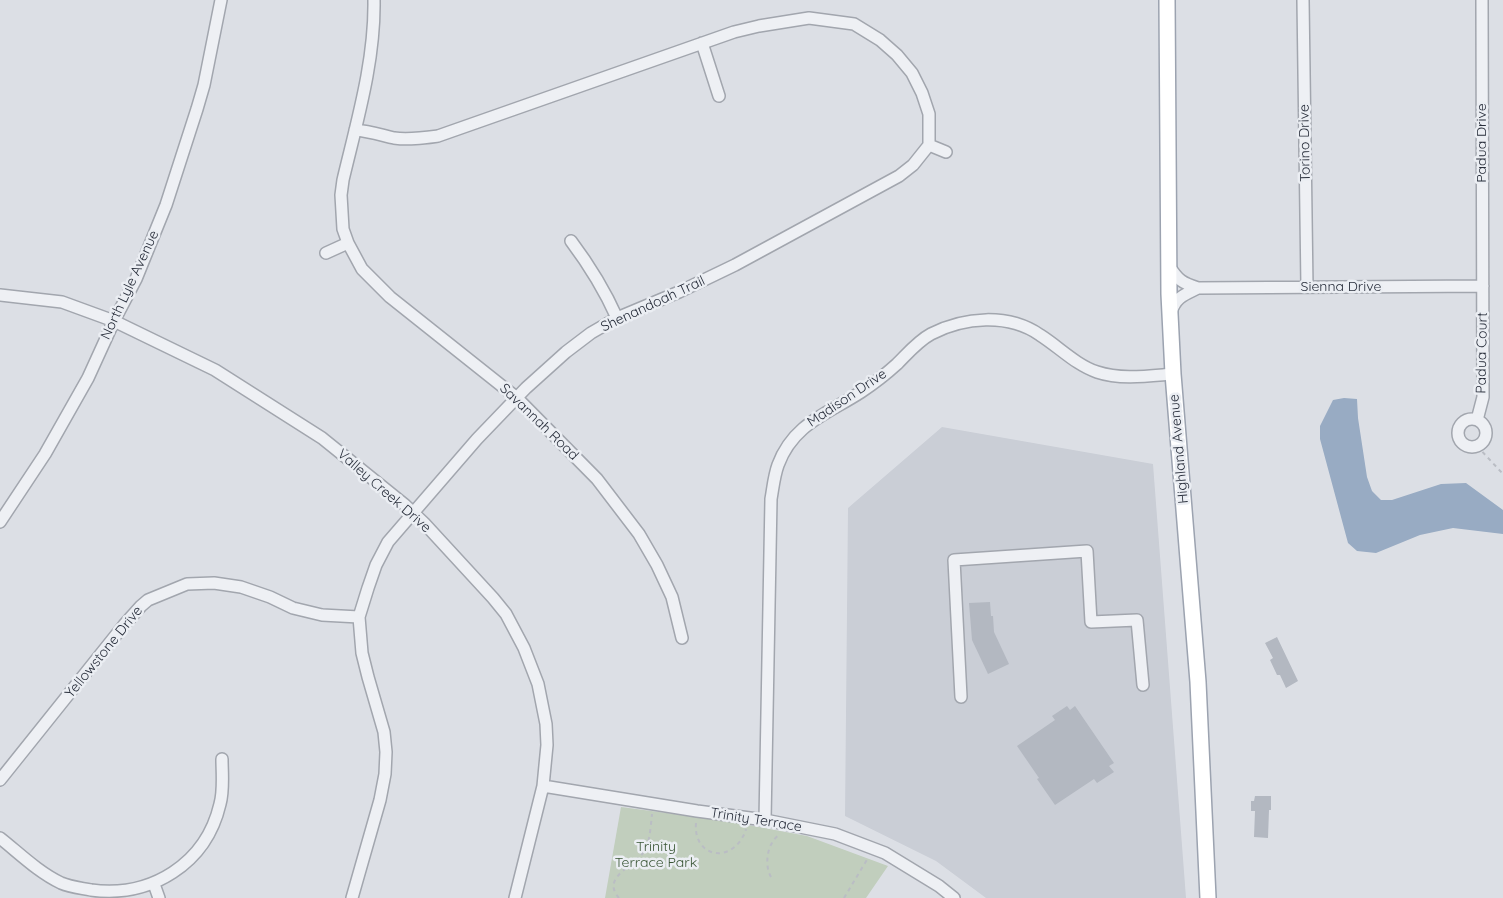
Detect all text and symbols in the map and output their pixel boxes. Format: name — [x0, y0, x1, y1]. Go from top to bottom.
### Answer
street label: Padua Drive — [1474, 103, 1490, 183]
street label: Torino Drive — [1296, 104, 1314, 182]
street label: North Lyle Avenue — [97, 228, 163, 342]
street label: Shenandoah Trail — [598, 272, 708, 336]
street label: Sienna Drive — [1301, 279, 1381, 295]
street label: Padua Court — [1473, 312, 1491, 394]
street label: Madison Drive — [804, 365, 890, 431]
street label: Savannah Road — [496, 380, 582, 464]
street label: Highland Avenue — [1166, 394, 1192, 504]
street label: Valley Creek Drive — [334, 446, 434, 536]
street label: Yellowstone Drive — [62, 603, 146, 701]
street label: Trinity Terrace — [709, 804, 803, 836]
park label: Trinity Terrace Park — [615, 839, 697, 872]

